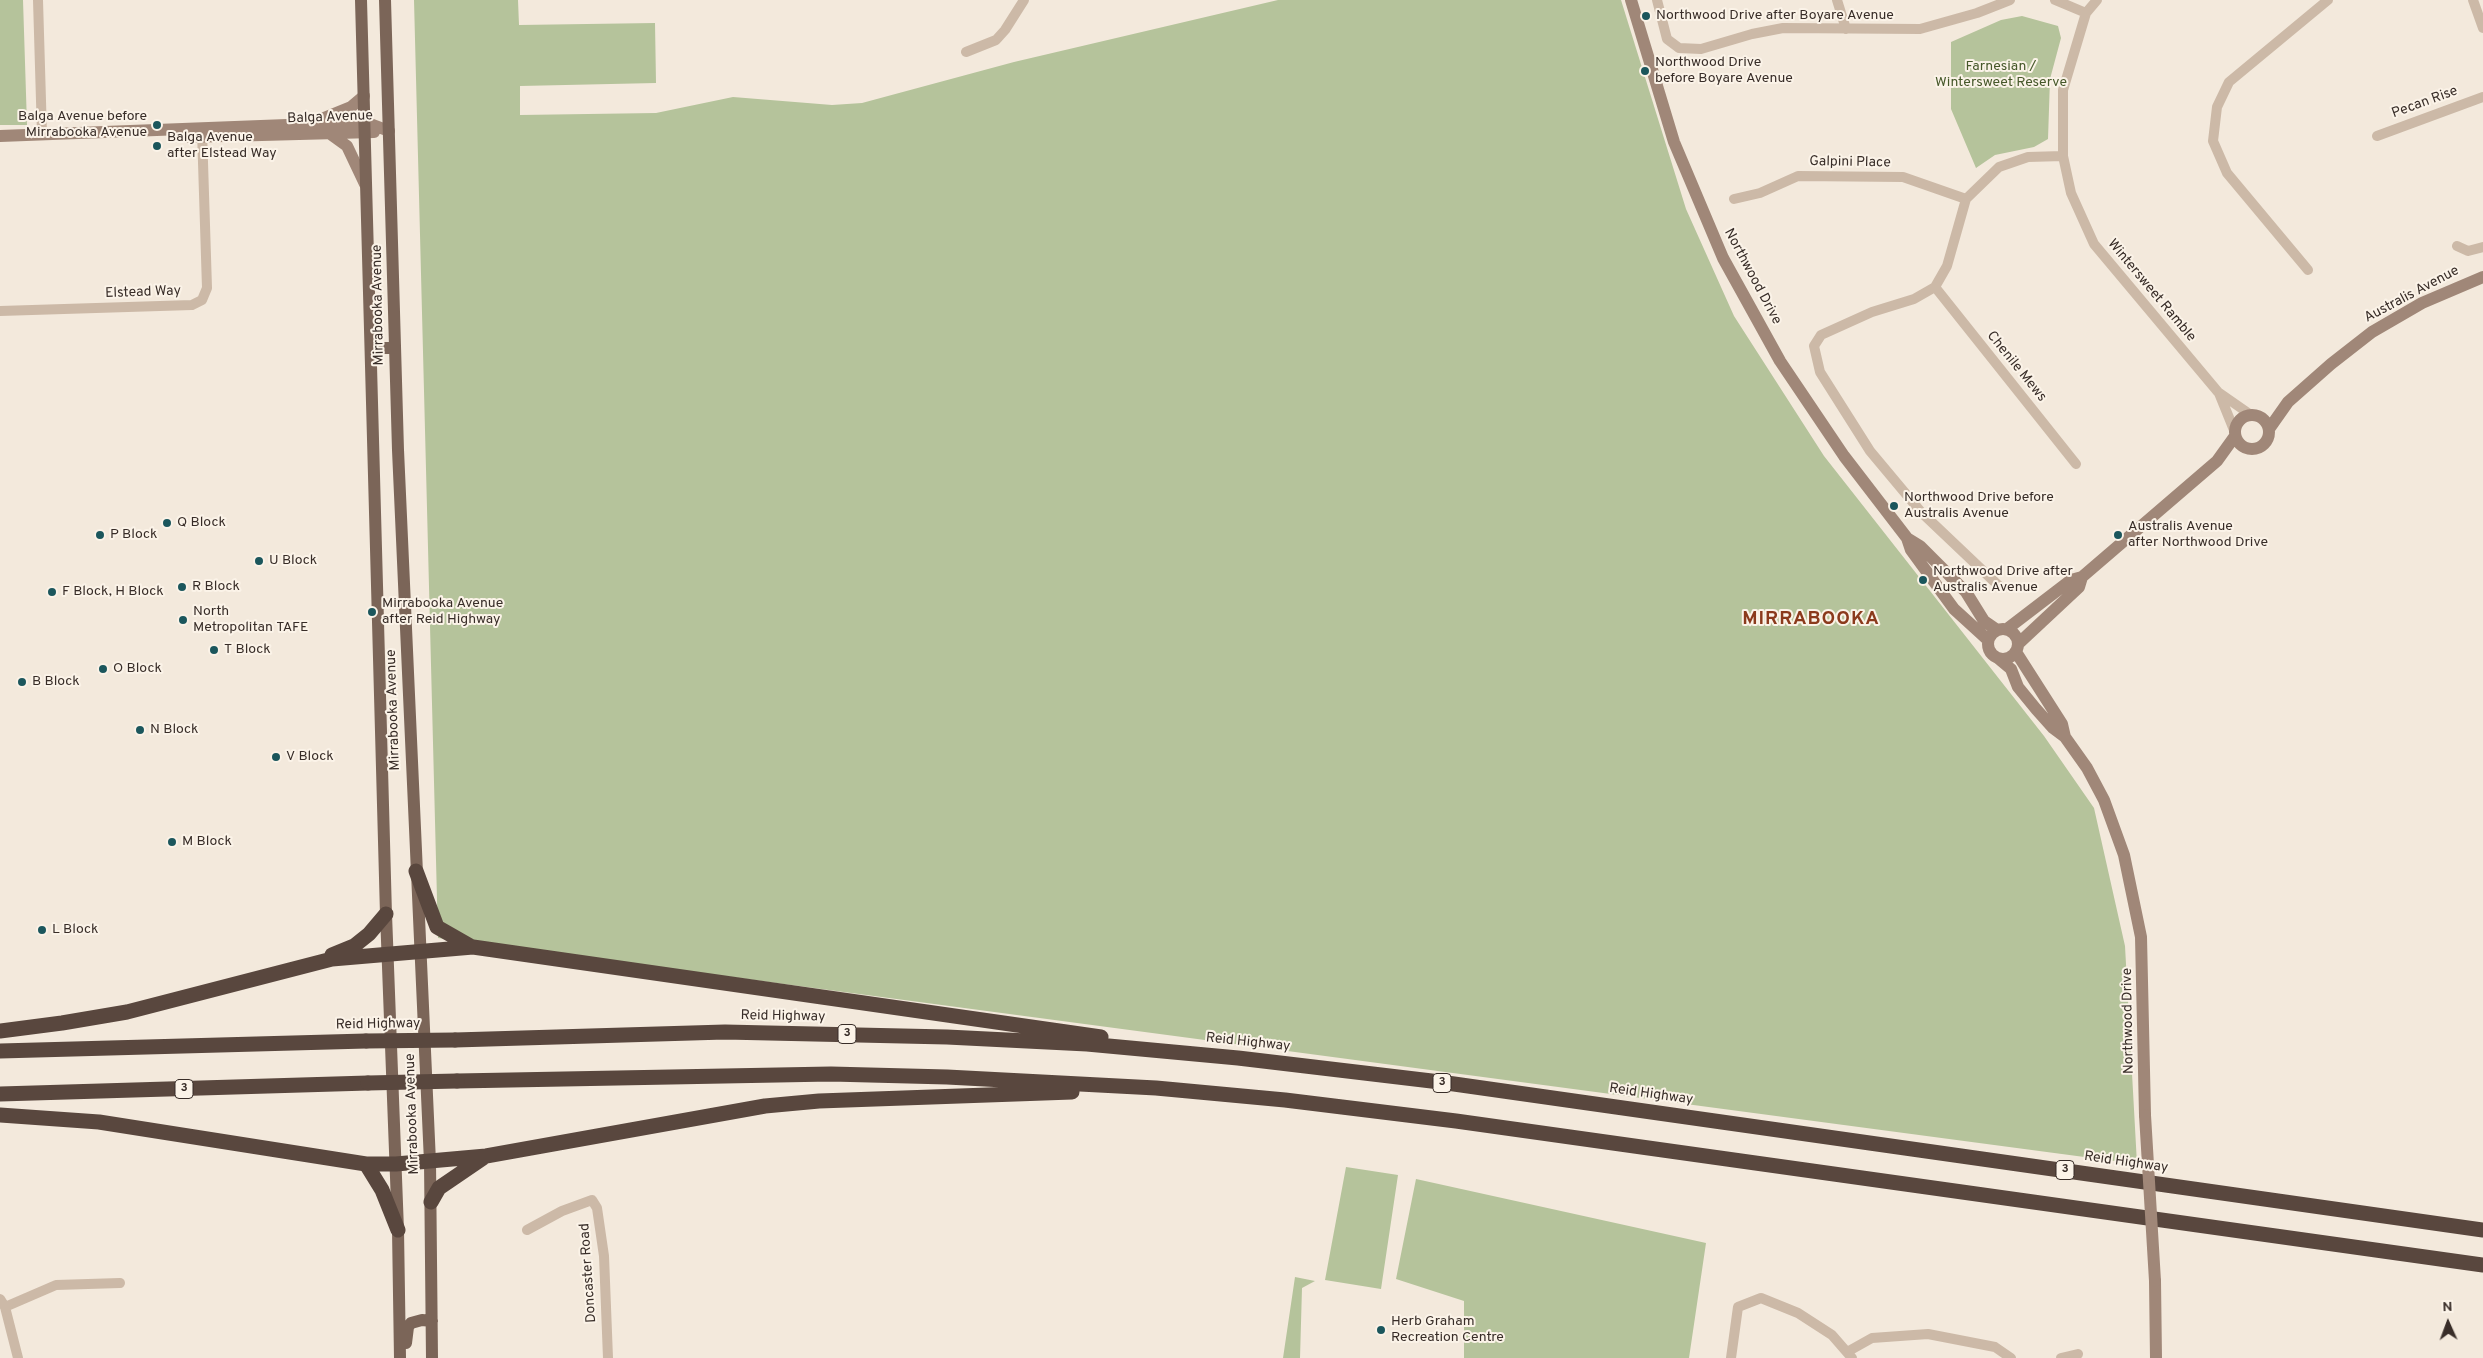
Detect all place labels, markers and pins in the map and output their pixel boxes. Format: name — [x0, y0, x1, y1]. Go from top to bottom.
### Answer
place label: Northwood Drive after Boyare Avenue — [1656, 8, 1894, 24]
marker: Northwood Drive after Boyare Avenue — [1640, 10, 1652, 22]
place label: Northwood Drive before Boyare Avenue — [1655, 55, 1793, 88]
marker: Northwood Drive before Boyare Avenue — [1639, 65, 1651, 77]
place label: Balga Avenue before Mirrabooka Avenue — [18, 109, 147, 142]
marker: Balga Avenue before Mirrabooka Avenue — [151, 119, 163, 131]
place label: Balga Avenue after Elstead Way — [167, 130, 277, 162]
marker: Balga Avenue after Elstead Way — [151, 140, 163, 152]
place label: Northwood Drive before Australis Avenue — [1904, 490, 2054, 522]
marker: Northwood Drive before Australis Avenue — [1888, 500, 1900, 512]
place label: Q Block — [177, 515, 226, 531]
marker: Q Block — [161, 517, 173, 529]
place label: Australis Avenue after Northwood Drive — [2128, 519, 2268, 552]
place label: P Block — [110, 527, 157, 543]
marker: P Block — [94, 529, 106, 541]
marker: Australis Avenue after Northwood Drive — [2112, 529, 2124, 541]
place label: U Block — [269, 553, 317, 569]
marker: U Block — [253, 555, 265, 567]
place label: Northwood Drive after Australis Avenue — [1933, 564, 2073, 596]
marker: Northwood Drive after Australis Avenue — [1917, 574, 1929, 586]
place label: R Block — [192, 579, 240, 595]
marker: R Block — [176, 581, 188, 593]
place label: F Block, H Block — [62, 584, 164, 600]
marker: F Block, H Block — [46, 586, 58, 598]
place label: Mirrabooka Avenue after Reid Highway — [382, 596, 503, 628]
place label: North Metropolitan TAFE — [193, 604, 308, 636]
marker: Mirrabooka Avenue after Reid Highway — [366, 606, 378, 618]
marker: North Metropolitan TAFE — [177, 614, 189, 626]
place label: T Block — [224, 642, 271, 658]
marker: T Block — [208, 644, 220, 656]
place label: O Block — [113, 661, 162, 677]
marker: O Block — [97, 663, 109, 675]
place label: B Block — [32, 674, 80, 690]
marker: B Block — [16, 676, 28, 688]
place label: N Block — [150, 722, 199, 738]
marker: N Block — [134, 724, 146, 736]
place label: V Block — [286, 749, 334, 765]
marker: V Block — [270, 751, 282, 763]
place label: M Block — [182, 834, 232, 850]
marker: M Block — [166, 836, 178, 848]
place label: L Block — [52, 922, 98, 938]
marker: L Block — [36, 924, 48, 936]
place label: Herb Graham Recreation Centre — [1391, 1314, 1504, 1346]
marker: Herb Graham Recreation Centre — [1375, 1324, 1387, 1336]

